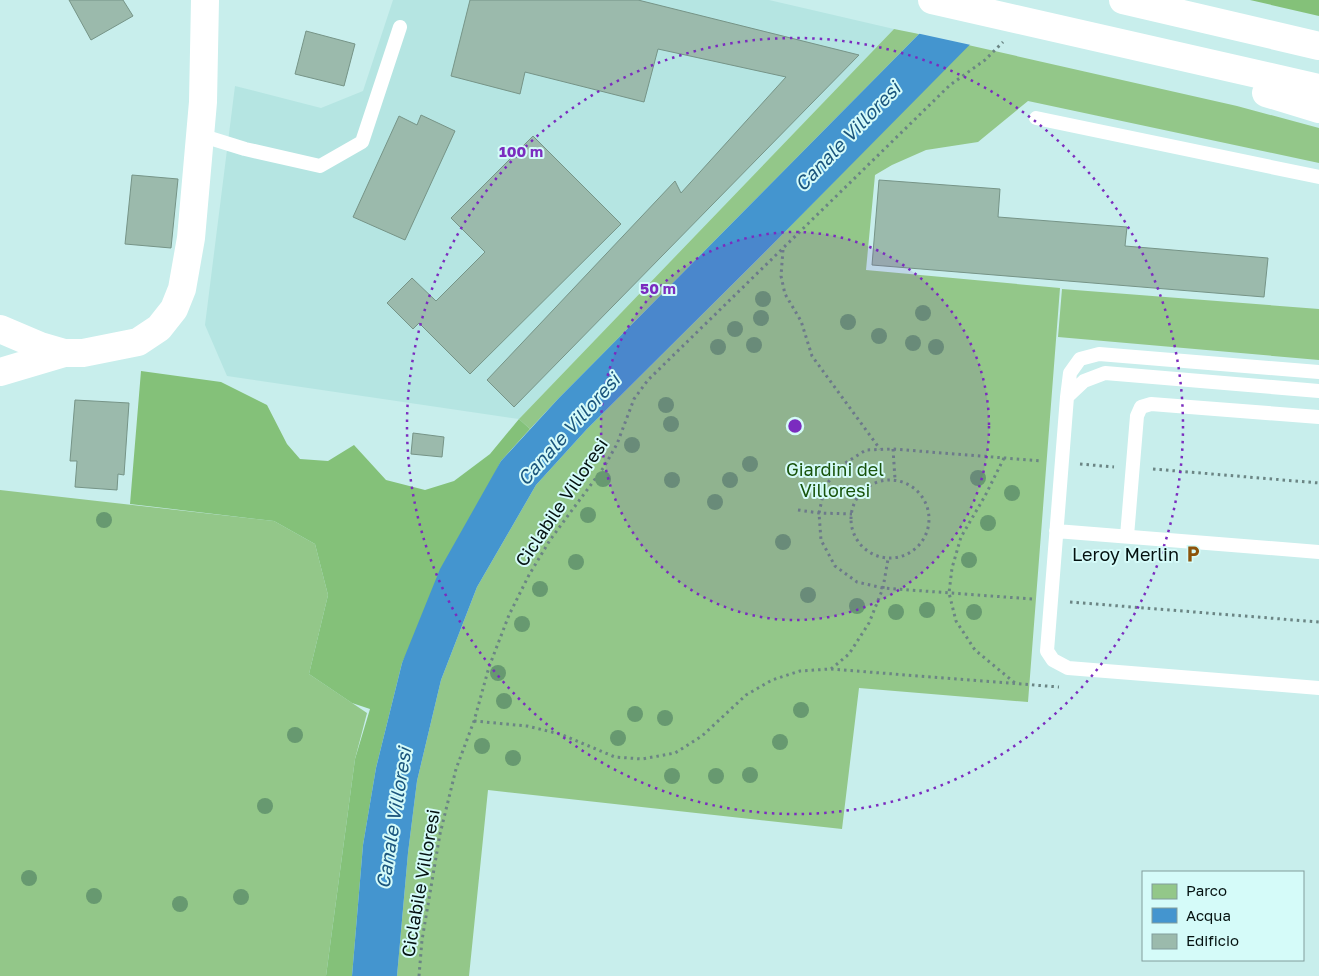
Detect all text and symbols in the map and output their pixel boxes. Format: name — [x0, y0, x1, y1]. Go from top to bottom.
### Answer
water label: Canale Villoresi — [789, 75, 906, 195]
text: 100 m — [499, 142, 543, 160]
text: 50 m — [640, 279, 676, 297]
water label: Canale Villoresi — [512, 367, 625, 490]
centre of rings — [786, 417, 804, 435]
street label: Ciclabile Villoresi — [510, 434, 612, 570]
park label: Giardini del Villoresi — [786, 458, 884, 501]
place label: Leroy Merlin — [1072, 543, 1179, 565]
parking icon: Leroy Merlin — [1183, 544, 1203, 564]
water label: Canale Villoresi — [371, 744, 416, 890]
street label: Ciclabile Villoresi — [396, 807, 444, 959]
legend — [1142, 871, 1304, 961]
text: Parco — [1186, 881, 1227, 899]
text: Acqua — [1186, 906, 1231, 924]
text: Edificio — [1186, 931, 1239, 949]

